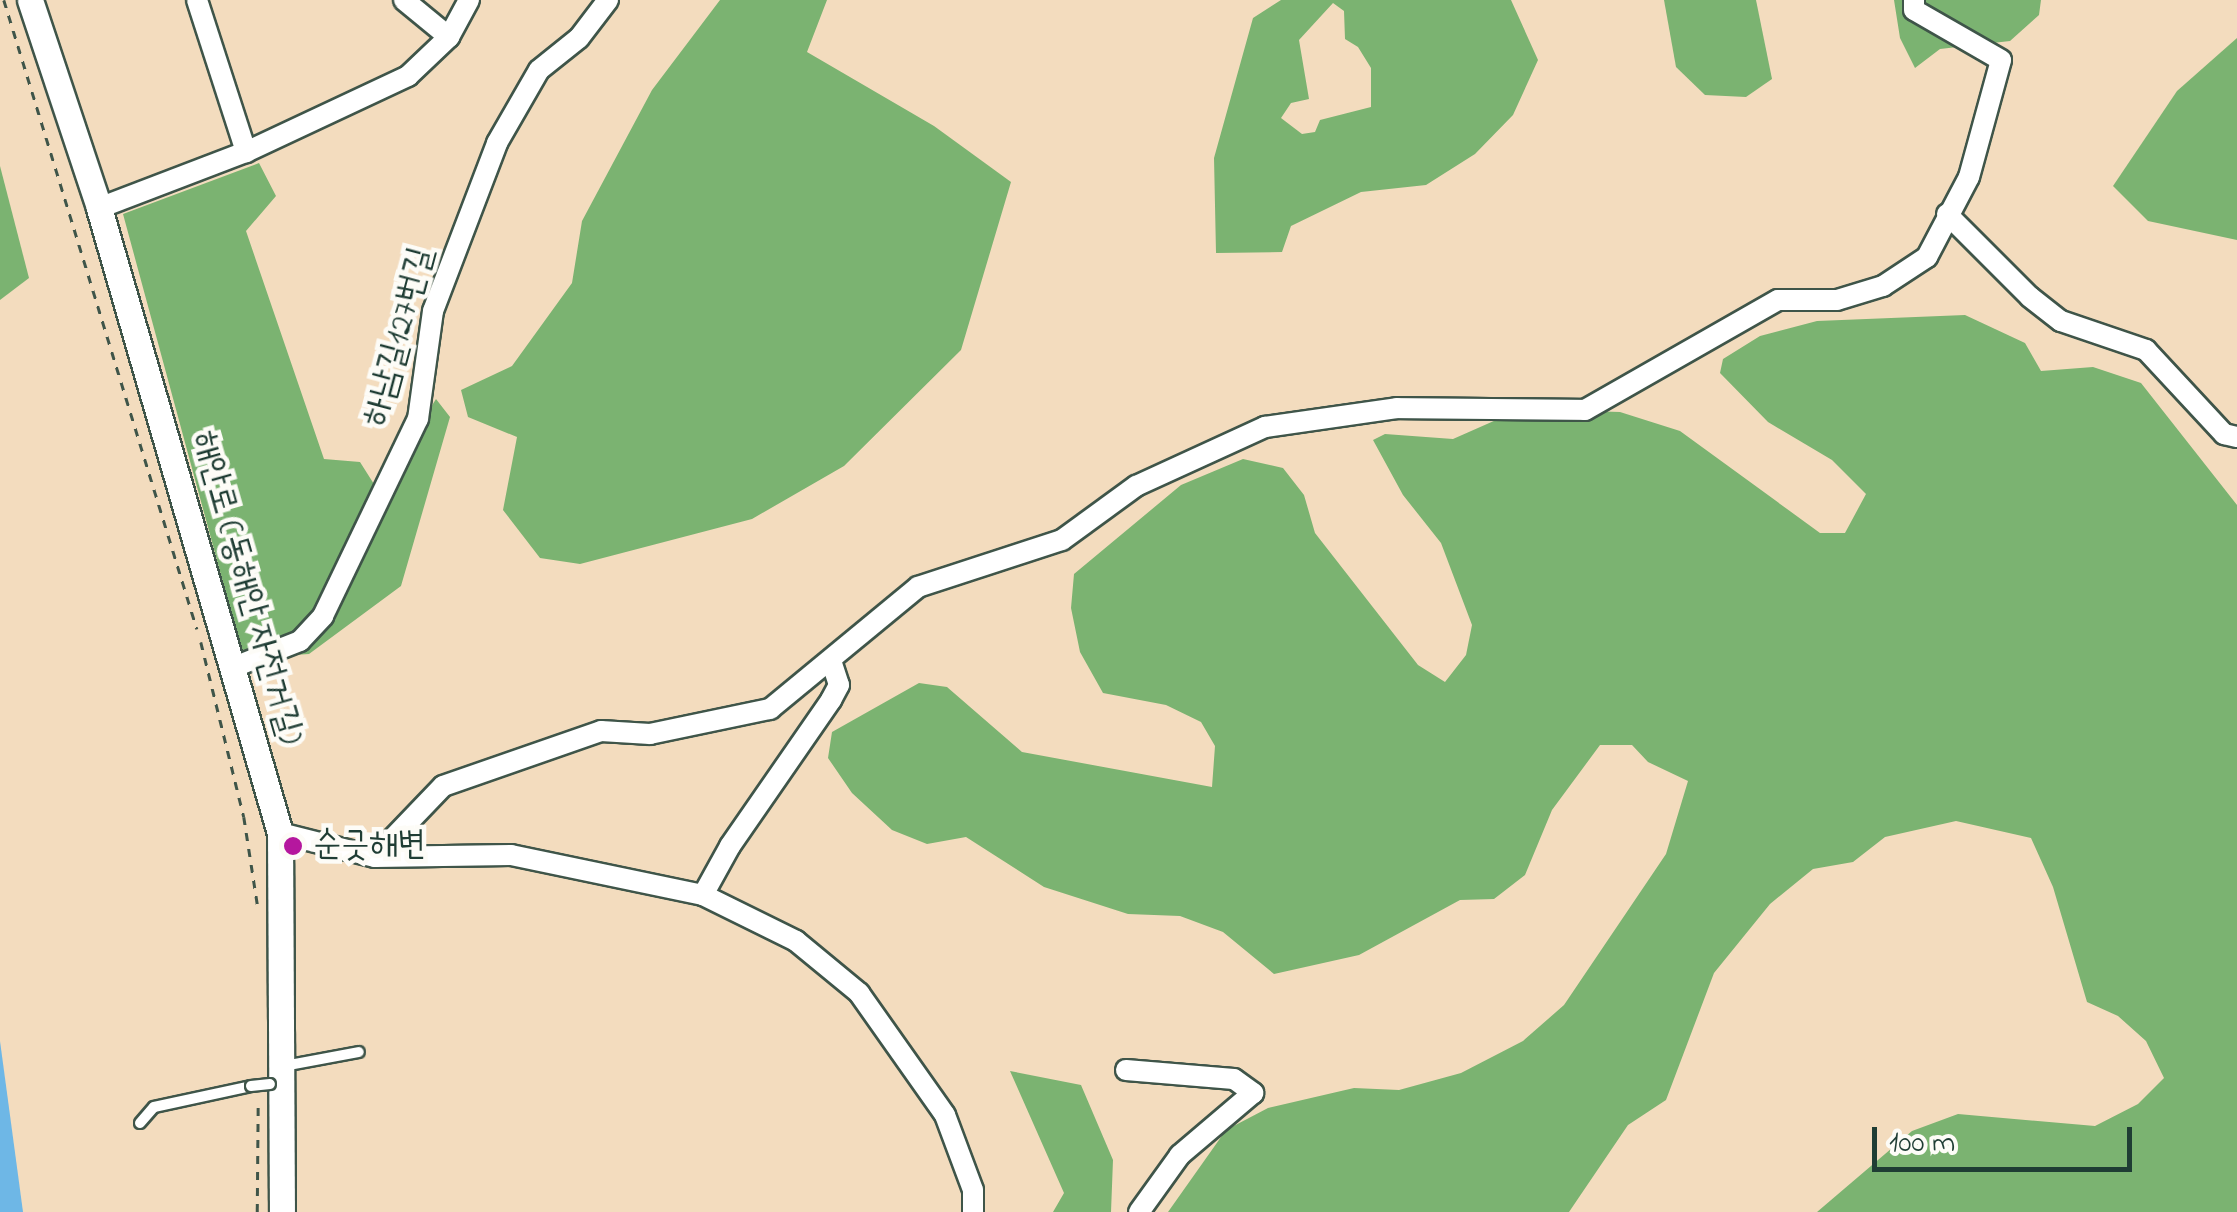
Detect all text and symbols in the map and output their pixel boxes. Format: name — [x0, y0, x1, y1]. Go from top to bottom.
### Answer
street label: 하남길127번길 — [356, 243, 444, 431]
street label: 해안로 (동해안 자전거길) — [181, 426, 311, 750]
place label: 순긋해변 — [313, 825, 426, 867]
marker: 순긋해변 — [282, 835, 304, 857]
scale bar — [1877, 1107, 2137, 1169]
text: 100 m — [1889, 1122, 1955, 1166]

